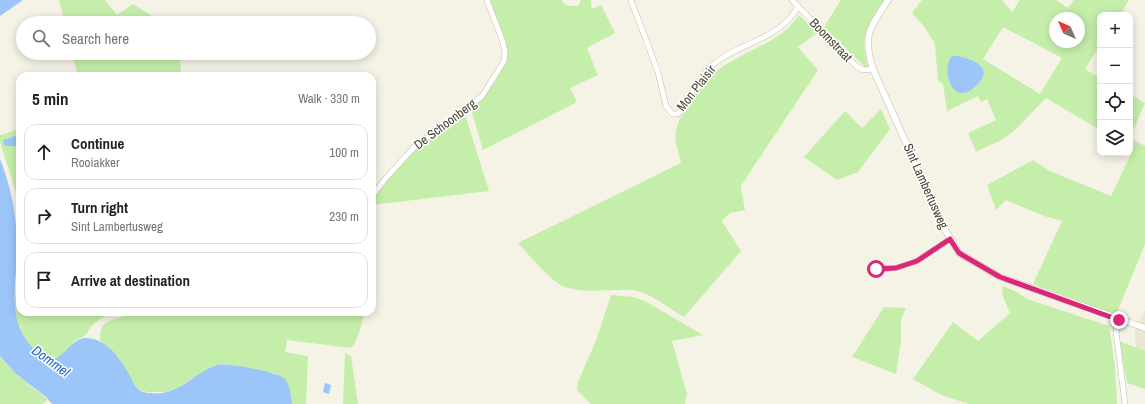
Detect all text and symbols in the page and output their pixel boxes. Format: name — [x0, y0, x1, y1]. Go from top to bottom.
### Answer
north arrow — [1049, 12, 1085, 48]
map controls — [1097, 12, 1133, 156]
button: + — [1097, 12, 1133, 48]
street label: Boomstraat — [806, 14, 856, 66]
search box — [16, 16, 376, 60]
icon: search — [30, 27, 52, 49]
text: Search here — [62, 28, 129, 49]
button: − — [1097, 48, 1133, 84]
street label: Mon Plaisir — [673, 61, 720, 114]
button: locate — [1097, 84, 1133, 120]
text: 5 min — [32, 87, 68, 110]
text: Walk · 330 m — [298, 90, 360, 107]
street label: De Schoonberg — [410, 95, 480, 153]
button: layers — [1097, 120, 1133, 156]
text: Continue — [71, 133, 124, 154]
icon: ahead — [33, 141, 55, 163]
street label: Sint Lambertusweg — [900, 141, 952, 231]
text: 100 m — [329, 144, 359, 161]
text: Rooiakker — [71, 154, 120, 171]
text: Turn right — [71, 197, 128, 218]
icon: right — [33, 205, 55, 227]
text: 230 m — [329, 208, 359, 225]
text: Sint Lambertusweg — [71, 218, 163, 235]
route start — [867, 260, 885, 278]
icon: arrive — [33, 269, 55, 291]
text: Arrive at destination — [71, 270, 190, 291]
route end — [1110, 311, 1128, 329]
water label: Dommel — [28, 341, 74, 381]

